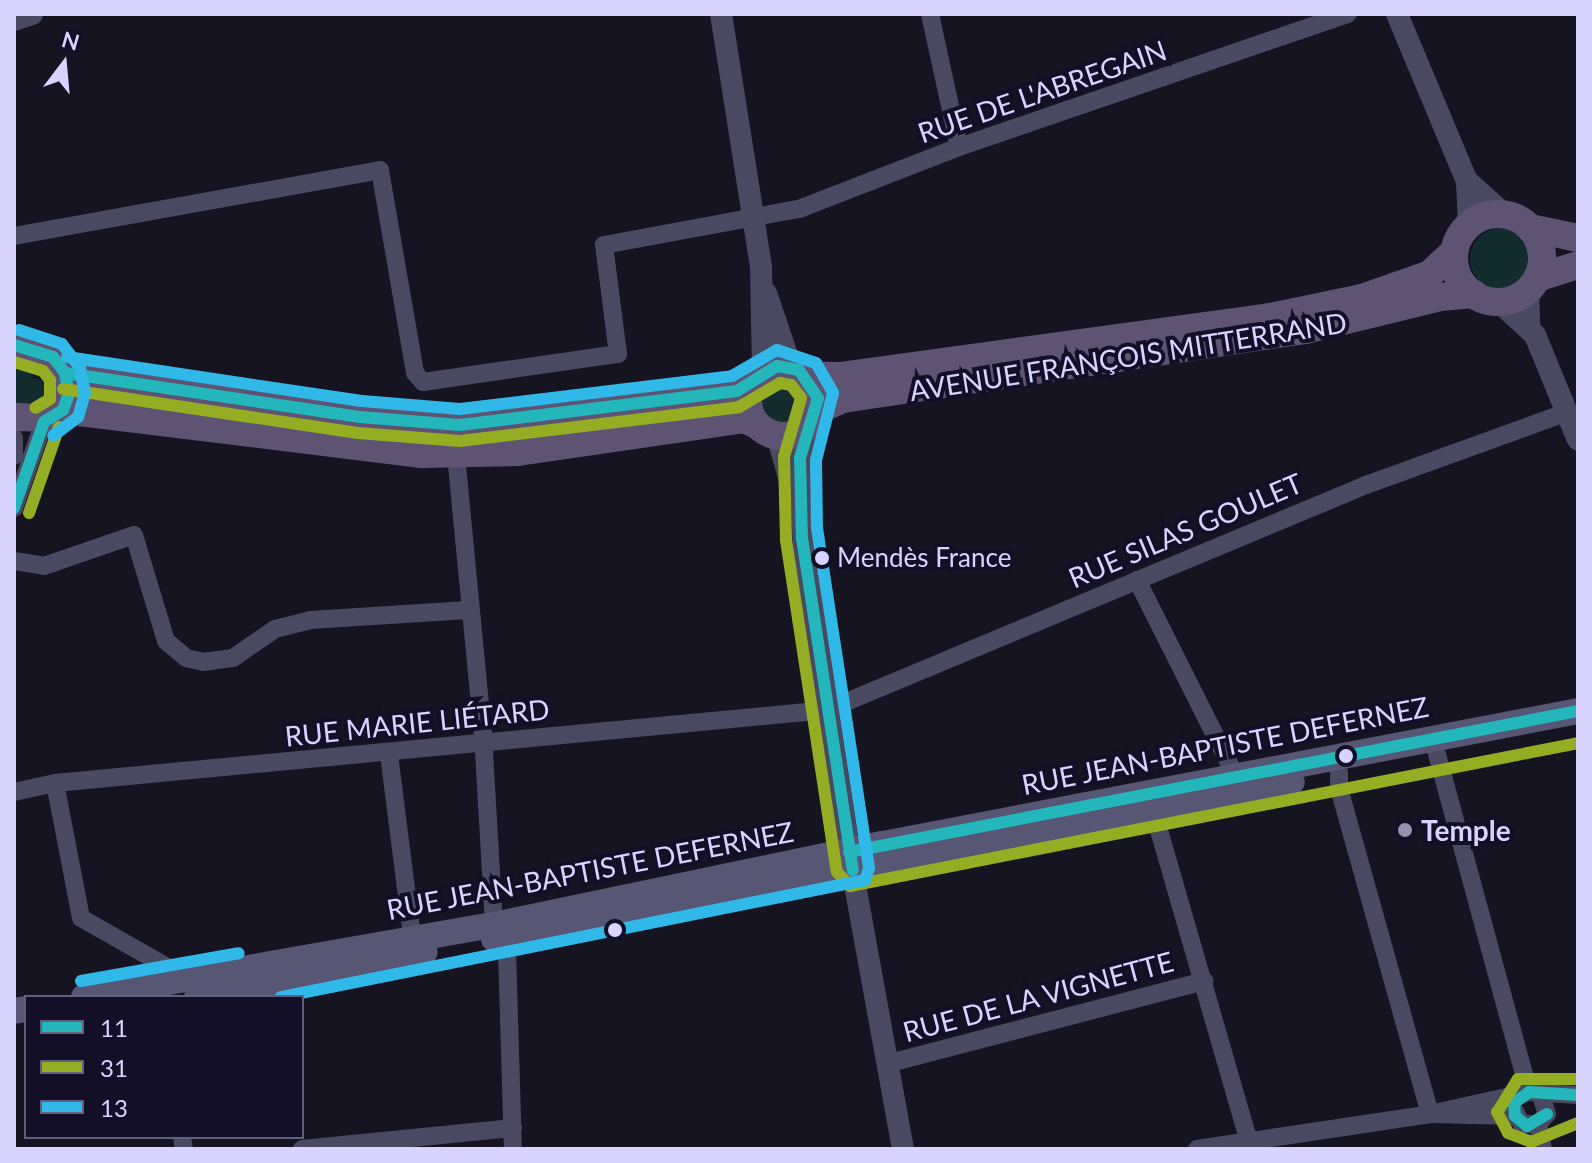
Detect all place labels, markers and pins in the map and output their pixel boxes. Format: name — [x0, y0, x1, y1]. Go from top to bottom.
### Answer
place label: Mendès France — [837, 542, 1011, 574]
marker: Mendès France — [814, 550, 830, 566]
unlabelled marker — [1338, 748, 1354, 764]
place label: Temple — [1421, 813, 1511, 847]
marker: Temple — [1396, 821, 1414, 839]
unlabelled marker — [607, 922, 623, 938]

